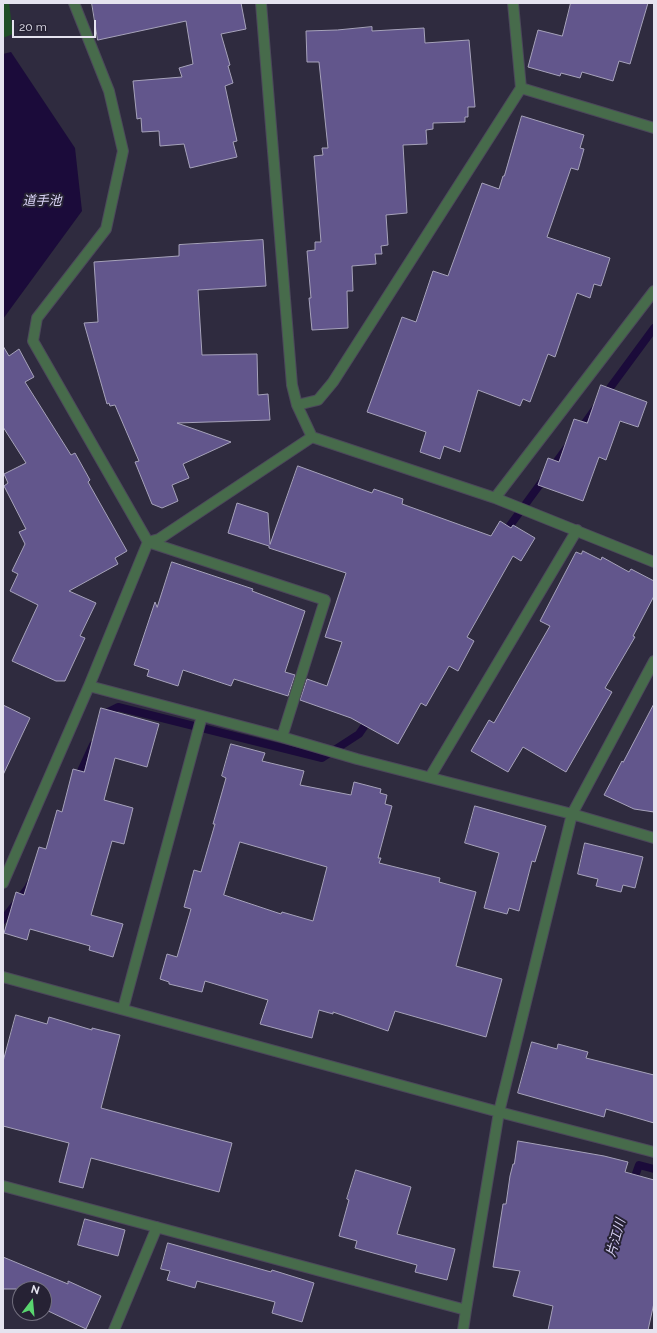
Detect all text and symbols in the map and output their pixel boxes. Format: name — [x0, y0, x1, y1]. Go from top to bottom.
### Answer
scale bar — [14, 12, 98, 38]
text: 20 m — [19, 20, 47, 34]
water label: 道手池 — [23, 193, 61, 209]
water label: 片江川 — [603, 1217, 629, 1259]
north arrow — [12, 1281, 52, 1321]
text: N — [29, 1283, 41, 1297]

